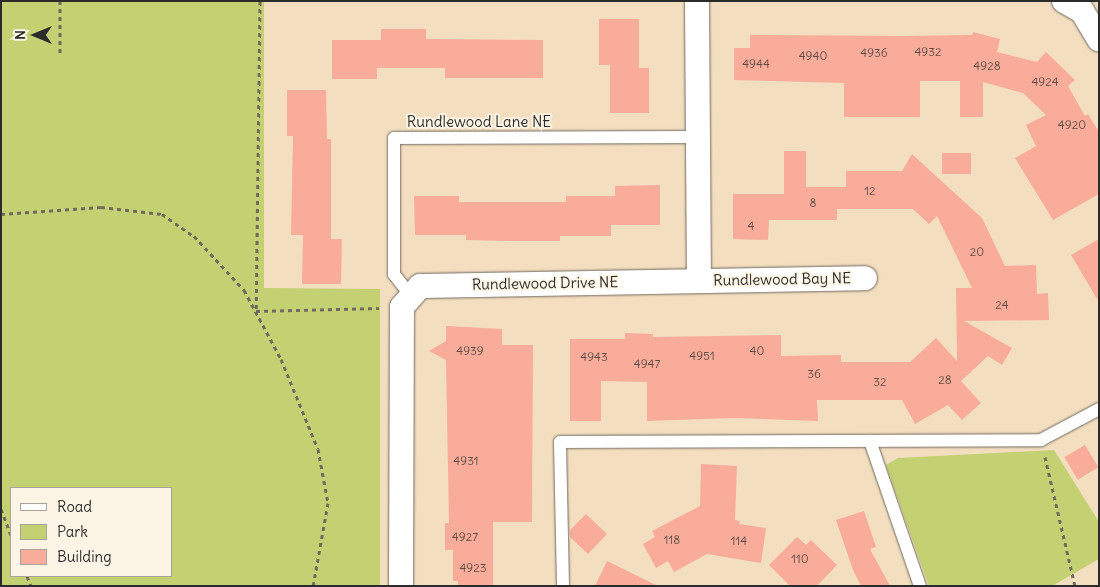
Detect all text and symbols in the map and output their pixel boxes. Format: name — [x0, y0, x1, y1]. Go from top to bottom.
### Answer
north arrow — [10, 10, 60, 60]
text: N — [11, 30, 29, 40]
house number: 4932 — [914, 45, 942, 59]
house number: 4936 — [860, 46, 888, 60]
house number: 4940 — [799, 49, 827, 63]
house number: 4944 — [742, 57, 770, 71]
house number: 4928 — [973, 59, 1001, 73]
house number: 4924 — [1031, 75, 1059, 89]
street label: Rundlewood Lane NE — [407, 113, 551, 131]
house number: 4920 — [1058, 118, 1086, 132]
house number: 12 — [864, 184, 876, 198]
house number: 8 — [810, 196, 816, 210]
house number: 4 — [748, 219, 754, 233]
house number: 20 — [970, 245, 984, 259]
street label: Rundlewood Bay NE — [713, 269, 851, 289]
street label: Rundlewood Drive NE — [472, 273, 618, 293]
house number: 24 — [995, 298, 1009, 312]
house number: 4939 — [456, 344, 484, 358]
house number: 40 — [750, 344, 764, 358]
house number: 4951 — [689, 349, 715, 363]
house number: 4943 — [580, 350, 608, 364]
house number: 4947 — [634, 357, 660, 371]
house number: 36 — [807, 367, 821, 381]
house number: 28 — [938, 373, 952, 387]
house number: 32 — [873, 375, 887, 389]
house number: 4931 — [453, 454, 479, 468]
legend — [10, 487, 172, 577]
text: Road — [57, 497, 92, 516]
text: Park — [57, 522, 88, 541]
house number: 4927 — [452, 530, 478, 544]
house number: 118 — [664, 533, 680, 547]
house number: 114 — [731, 534, 747, 548]
text: Building — [57, 547, 112, 566]
house number: 110 — [791, 552, 809, 566]
house number: 4923 — [459, 561, 487, 575]

